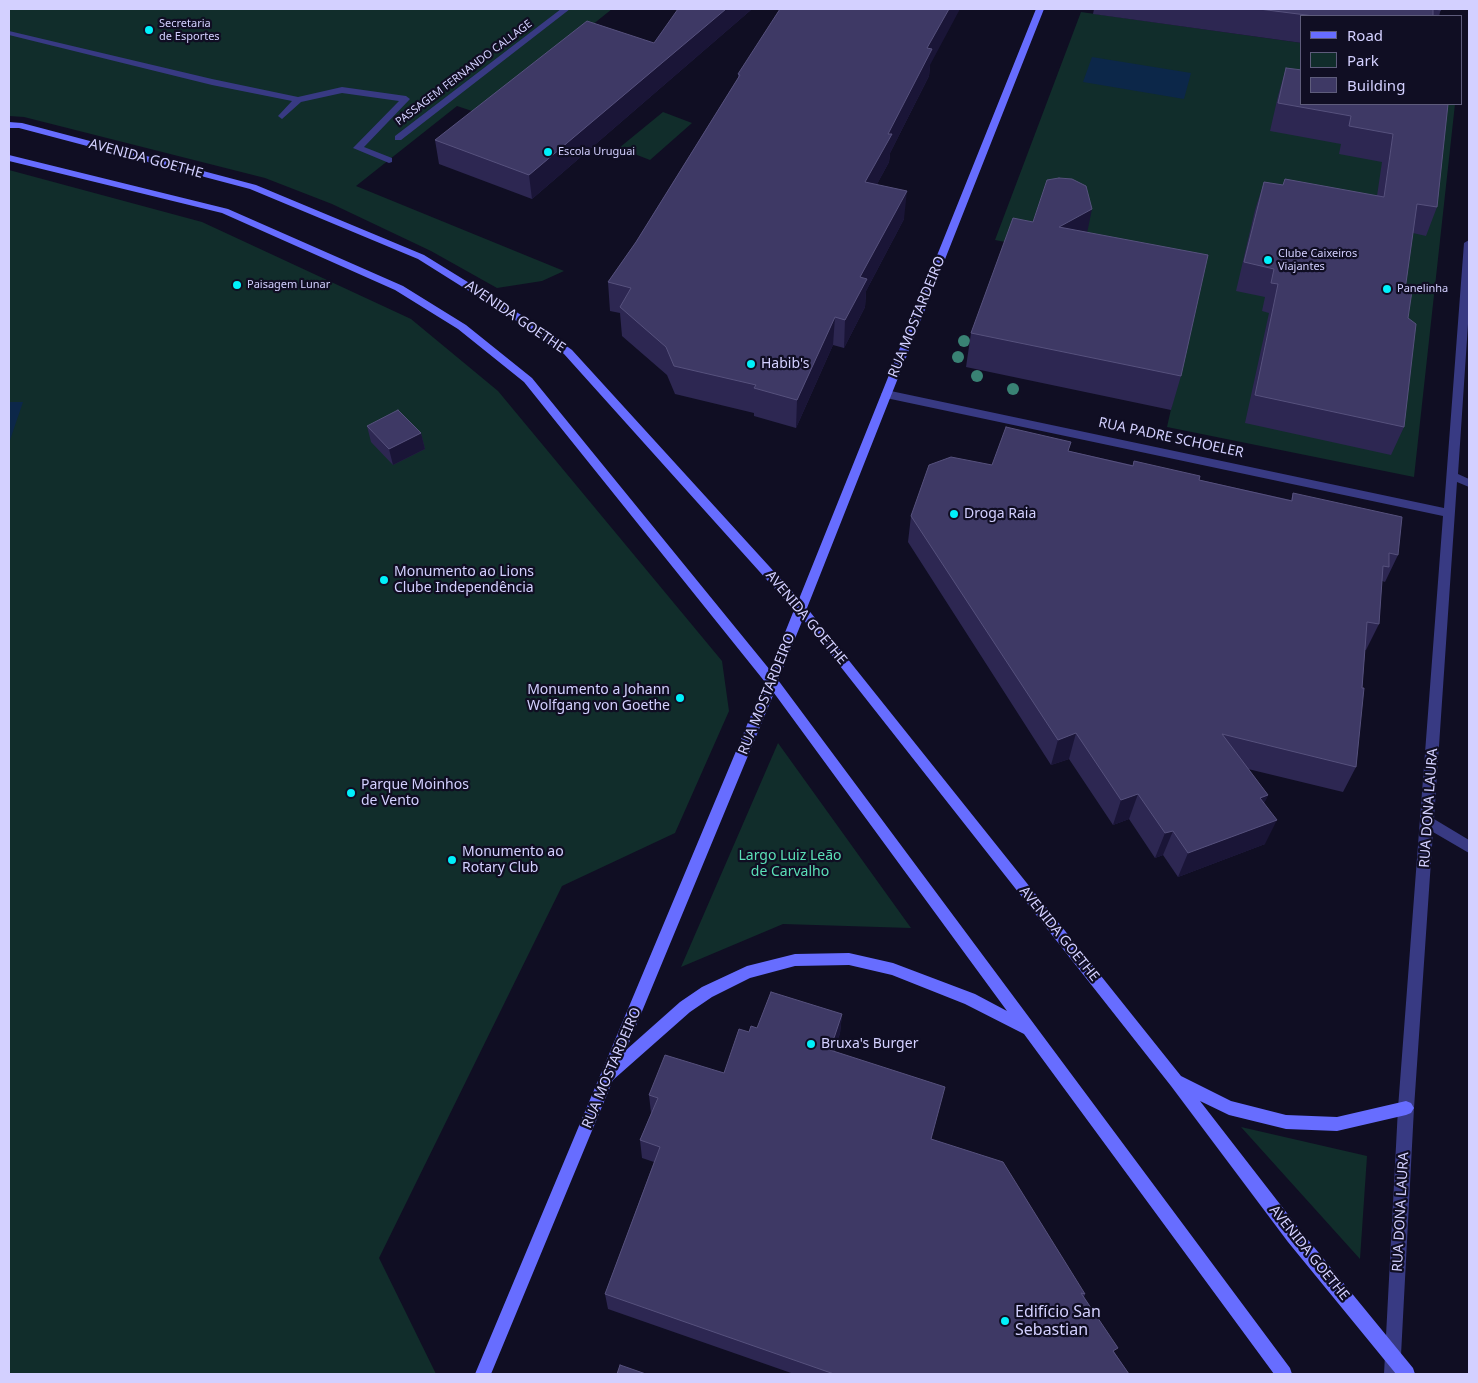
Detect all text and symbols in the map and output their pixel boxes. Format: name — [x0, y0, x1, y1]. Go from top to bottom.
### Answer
legend — [1300, 15, 1463, 105]
place label: Secretaria de Esportes — [159, 17, 220, 43]
street label: PASSAGEM FERNANDO CALLAGE — [393, 17, 535, 129]
marker: Secretaria de Esportes — [143, 24, 155, 36]
text: Road — [1347, 25, 1383, 45]
text: Park — [1347, 50, 1379, 70]
text: Building — [1347, 75, 1405, 95]
street label: AVENIDA GOETHE — [87, 136, 205, 182]
place label: Escola Uruguai — [558, 145, 635, 159]
marker: Escola Uruguai — [542, 146, 554, 158]
place label: Clube Caixeiros Viajantes — [1278, 247, 1357, 273]
street label: RUA MOSTARDEIRO — [885, 254, 949, 380]
marker: Clube Caixeiros Viajantes — [1262, 254, 1274, 266]
street label: AVENIDA GOETHE — [462, 277, 568, 357]
place label: Paisagem Lunar — [247, 278, 330, 292]
marker: Paisagem Lunar — [231, 279, 243, 291]
place label: Panelinha — [1397, 282, 1448, 296]
marker: Panelinha — [1381, 283, 1393, 295]
place label: Habib's — [761, 356, 809, 372]
marker: Habib's — [745, 358, 757, 370]
street label: RUA PADRE SCHOELER — [1097, 414, 1245, 462]
place label: Droga Raia — [964, 506, 1036, 522]
marker: Droga Raia — [948, 508, 960, 520]
place label: Monumento ao Lions Clube Independência — [394, 564, 534, 596]
street label: AVENIDA GOETHE — [762, 568, 850, 668]
marker: Monumento ao Lions Clube Independência — [378, 574, 390, 586]
street label: RUA MOSTARDEIRO — [735, 631, 799, 757]
place label: Monumento a Johann Wolfgang von Goethe — [527, 682, 670, 714]
marker: Monumento a Johann Wolfgang von Goethe — [674, 692, 686, 704]
street label: RUA DONA LAURA — [1416, 748, 1442, 868]
place label: Parque Moinhos de Vento — [361, 777, 469, 810]
marker: Parque Moinhos de Vento — [345, 787, 357, 799]
place label: Monumento ao Rotary Club — [462, 844, 564, 876]
park label: Largo Luiz Leão de Carvalho — [739, 848, 841, 880]
marker: Monumento ao Rotary Club — [446, 854, 458, 866]
street label: AVENIDA GOETHE — [1016, 883, 1102, 985]
street label: RUA MOSTARDEIRO — [579, 1005, 645, 1131]
place label: Bruxa's Burger — [821, 1036, 918, 1052]
marker: Bruxa's Burger — [805, 1038, 817, 1050]
street label: RUA DONA LAURA — [1389, 1152, 1413, 1272]
street label: AVENIDA GOETHE — [1266, 1202, 1352, 1304]
place label: Edifício San Sebastian — [1015, 1302, 1101, 1340]
marker: Edifício San Sebastian — [999, 1315, 1011, 1327]

